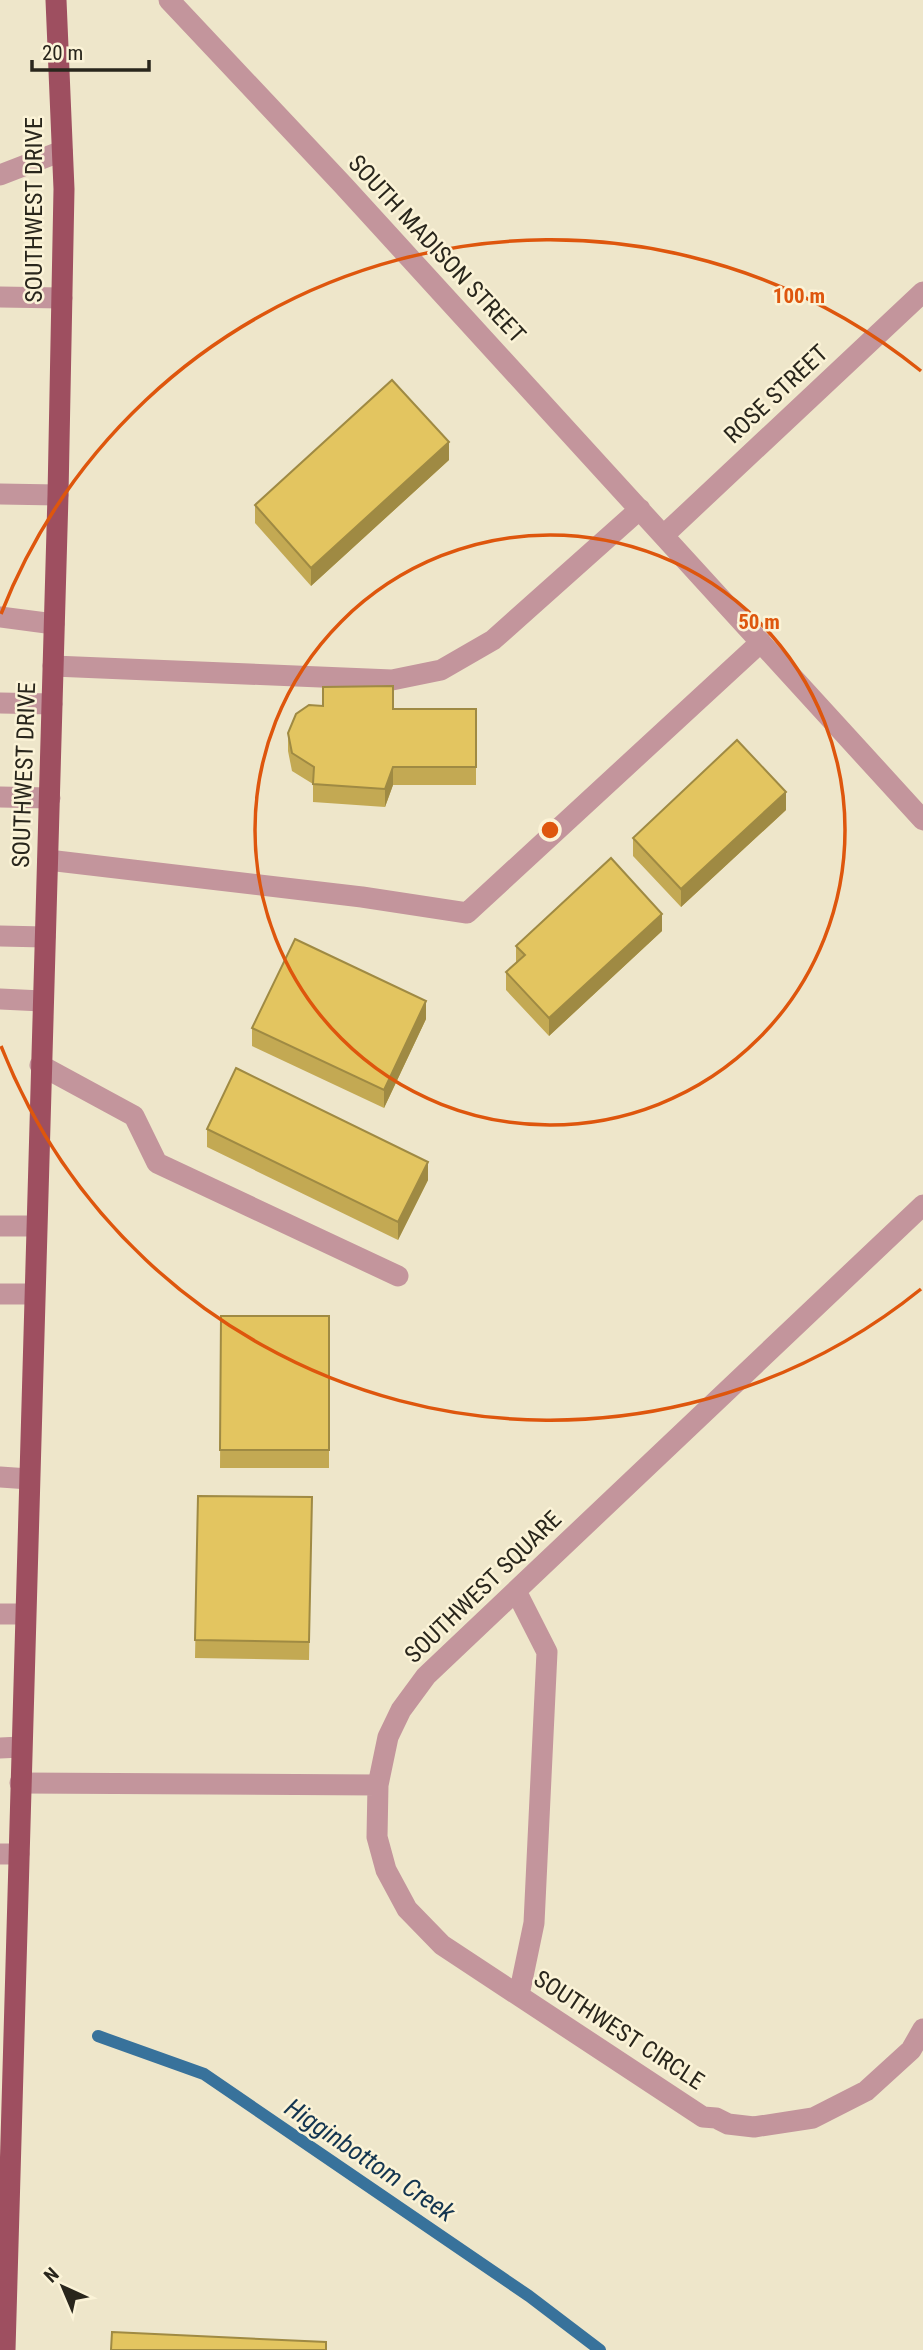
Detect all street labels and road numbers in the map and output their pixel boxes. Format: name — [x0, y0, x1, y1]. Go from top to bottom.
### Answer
street label: SOUTHWEST DRIVE — [20, 117, 48, 303]
street label: SOUTH MADISON STREET — [343, 149, 531, 349]
street label: ROSE STREET — [718, 339, 834, 449]
street label: SOUTHWEST DRIVE — [7, 682, 41, 868]
street label: SOUTHWEST SQUARE — [399, 1505, 567, 1669]
street label: SOUTHWEST CIRCLE — [529, 1965, 709, 2095]

